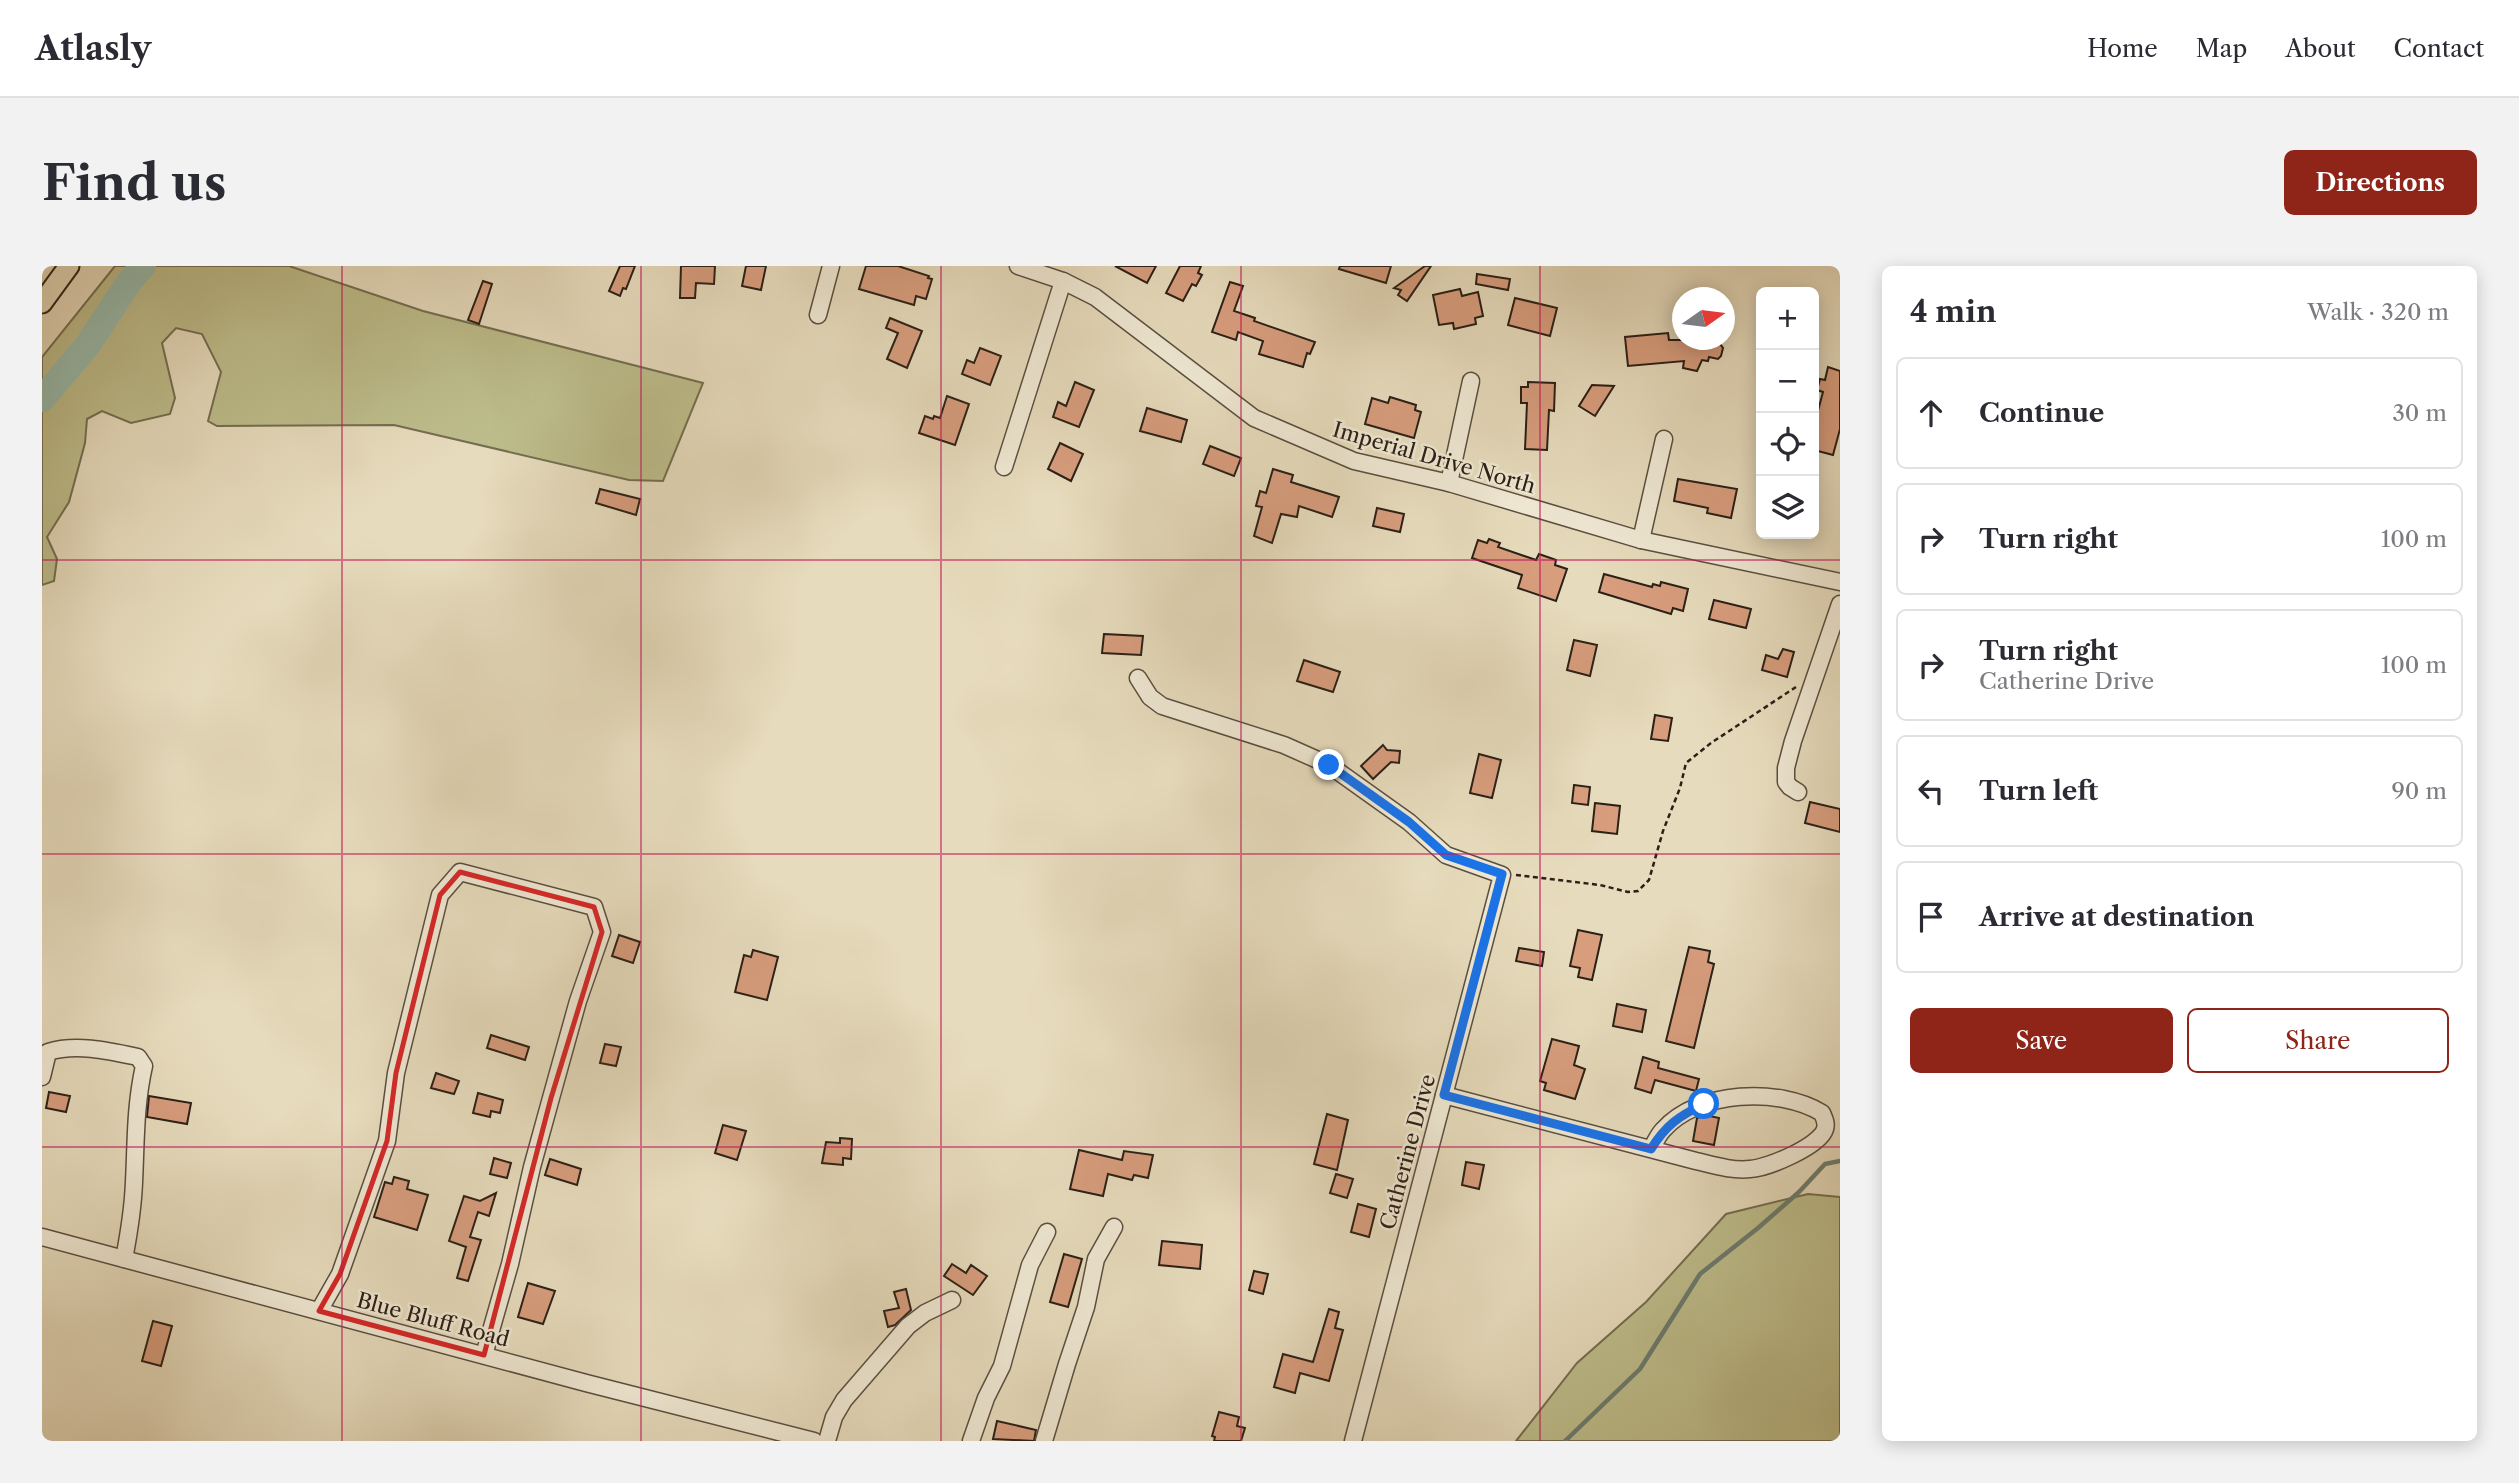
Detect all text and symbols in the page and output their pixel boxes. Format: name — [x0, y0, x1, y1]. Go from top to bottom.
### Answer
text: Atlasly — [35, 28, 151, 69]
text: Home — [2087, 34, 2158, 63]
text: Map — [2196, 34, 2247, 63]
text: About — [2285, 34, 2356, 63]
text: Contact — [2394, 34, 2484, 63]
button: Directions — [2284, 150, 2477, 215]
text: Find us — [42, 152, 226, 213]
north arrow — [1672, 287, 1735, 350]
map controls — [1756, 287, 1819, 539]
button: + — [1756, 287, 1819, 350]
text: 4 min — [1910, 293, 1996, 330]
text: Walk · 320 m — [2307, 298, 2449, 326]
button: − — [1756, 350, 1819, 413]
icon: ahead — [1912, 394, 1950, 432]
text: Continue — [1979, 397, 2104, 429]
text: 30 m — [2392, 399, 2447, 427]
button: locate — [1756, 413, 1819, 476]
street label: Imperial Drive North — [1330, 417, 1538, 498]
button: layers — [1756, 476, 1819, 539]
icon: right — [1912, 520, 1950, 558]
text: Turn right — [1979, 523, 2118, 555]
text: 100 m — [2381, 525, 2447, 553]
text: Turn right — [1979, 635, 2118, 667]
icon: right — [1912, 646, 1950, 684]
text: 100 m — [2381, 651, 2447, 679]
text: Catherine Drive — [1979, 667, 2154, 695]
route end — [1313, 749, 1344, 780]
icon: left — [1912, 772, 1950, 810]
text: Turn left — [1979, 775, 2098, 807]
text: 90 m — [2391, 777, 2447, 805]
icon: arrive — [1912, 898, 1950, 936]
text: Arrive at destination — [1979, 901, 2254, 933]
button: Save — [1910, 1008, 2173, 1073]
button: Share — [2187, 1008, 2449, 1073]
street label: Catherine Drive — [1375, 1071, 1440, 1232]
route start — [1688, 1088, 1719, 1119]
street label: Blue Bluff Road — [354, 1287, 512, 1352]

